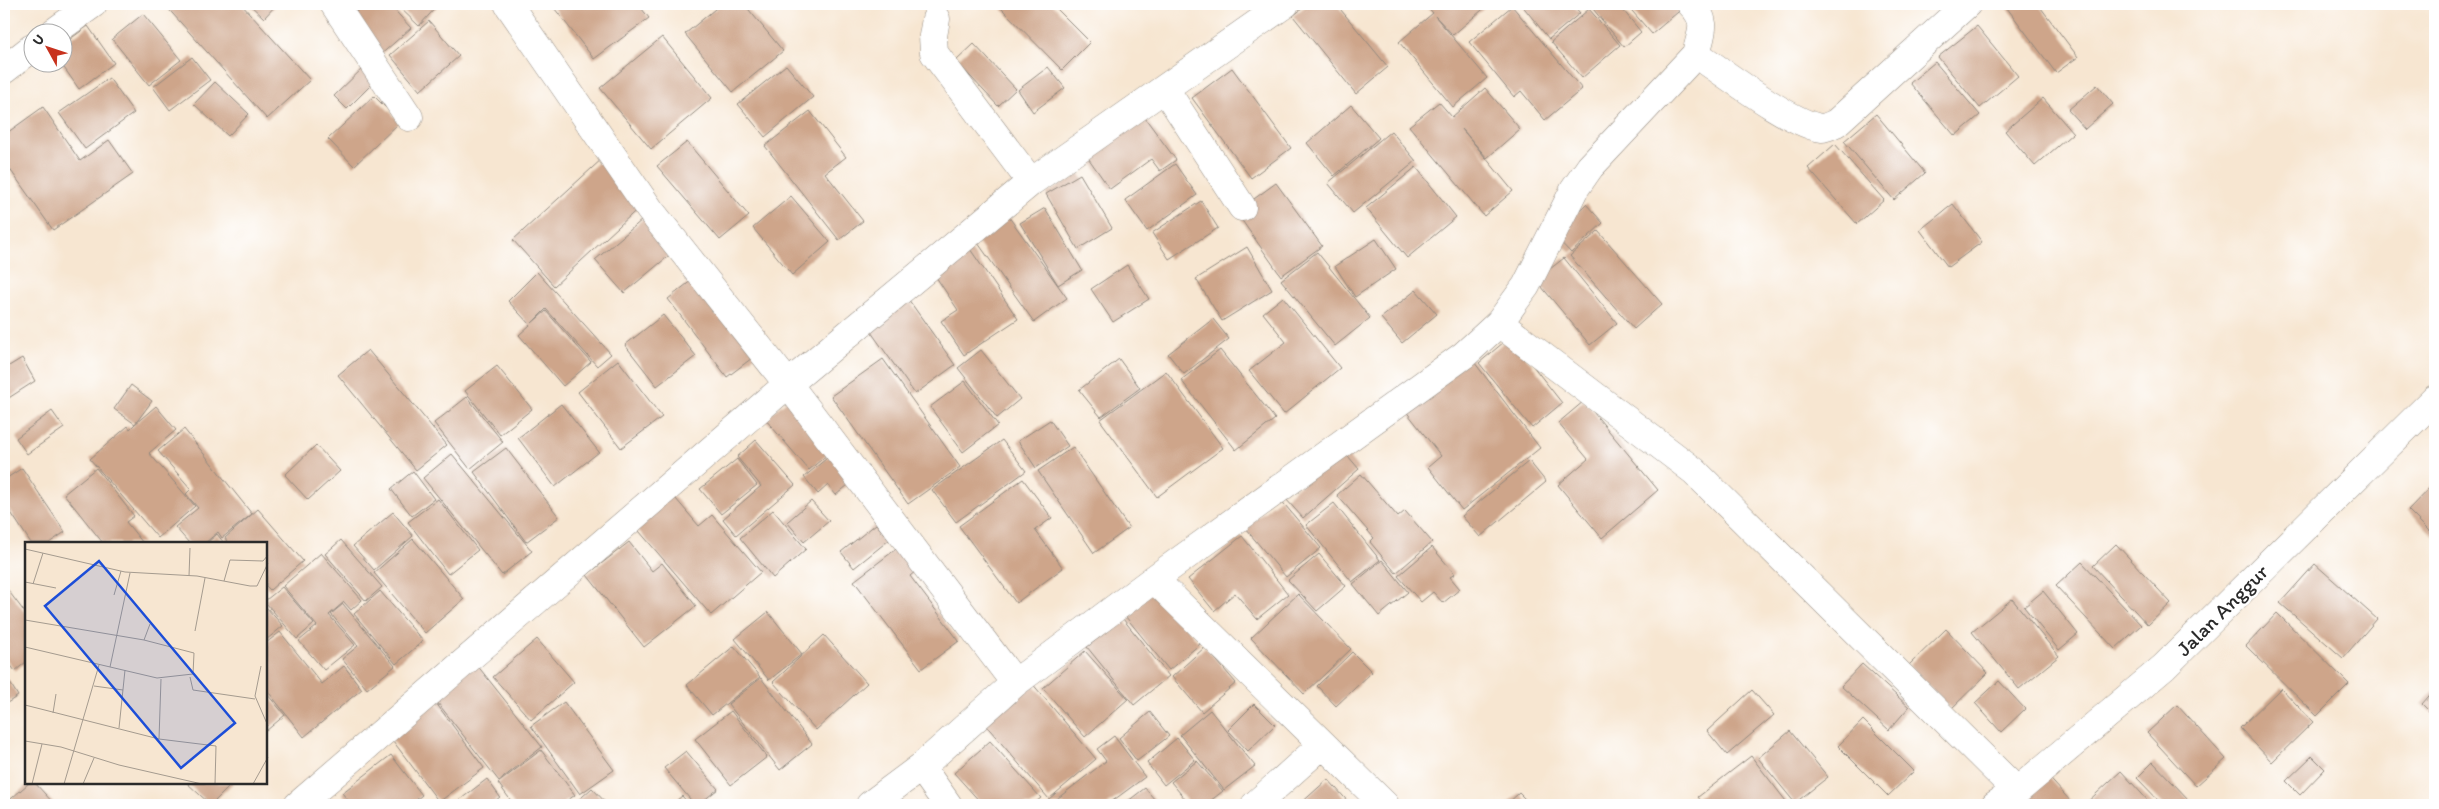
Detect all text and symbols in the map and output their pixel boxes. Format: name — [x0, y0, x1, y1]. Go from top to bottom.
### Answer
north arrow — [22, 22, 72, 72]
text: U — [29, 31, 48, 49]
inset map — [25, 542, 268, 784]
street label: Jalan Anggur — [2171, 558, 2274, 661]

